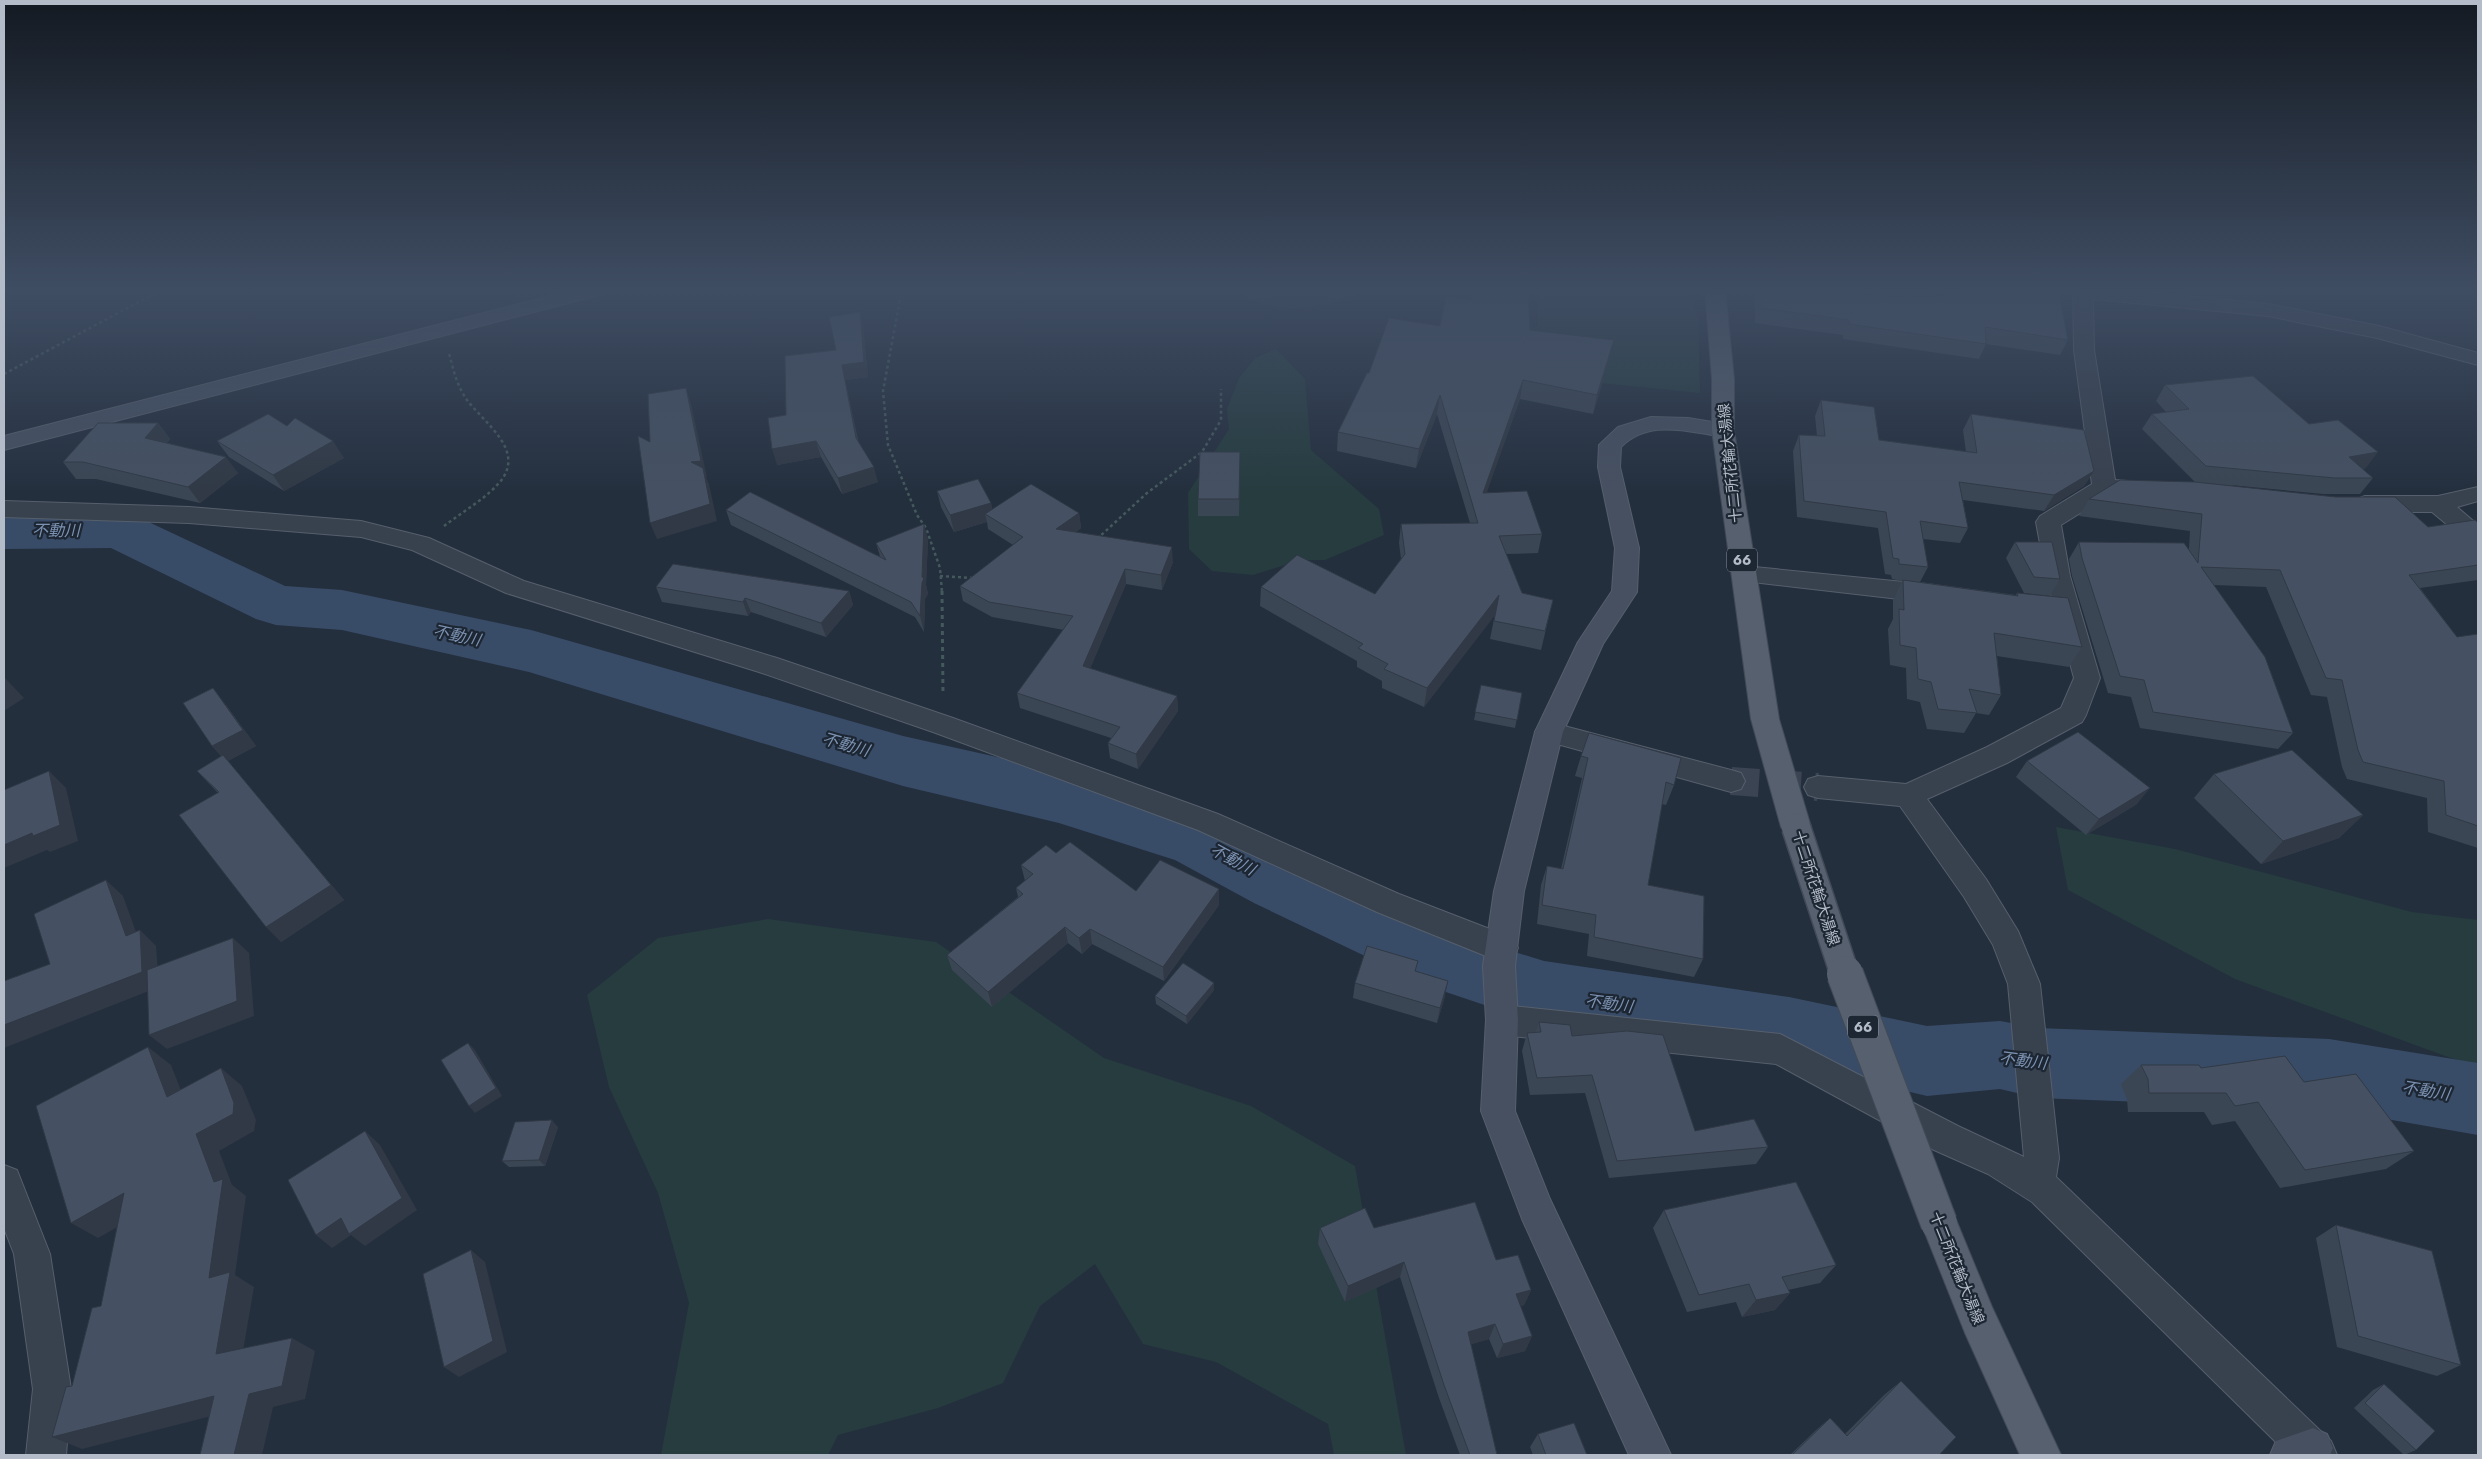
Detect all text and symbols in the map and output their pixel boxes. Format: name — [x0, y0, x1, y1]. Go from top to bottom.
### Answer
street label: 十二所花輪大湯線 — [1713, 402, 1747, 524]
water label: 不動川 — [32, 519, 82, 542]
road number: 66 — [1727, 548, 1757, 572]
water label: 不動川 — [431, 619, 485, 652]
water label: 不動川 — [820, 727, 874, 763]
street label: 十二所花輪大湯線 — [1787, 828, 1845, 948]
water label: 不動川 — [1206, 838, 1261, 882]
water label: 不動川 — [1584, 989, 1636, 1019]
road number: 66 — [1848, 1016, 1878, 1038]
water label: 不動川 — [1998, 1046, 2050, 1075]
water label: 不動川 — [2400, 1075, 2453, 1106]
street label: 十二所花輪大湯線 — [1924, 1208, 1990, 1328]

